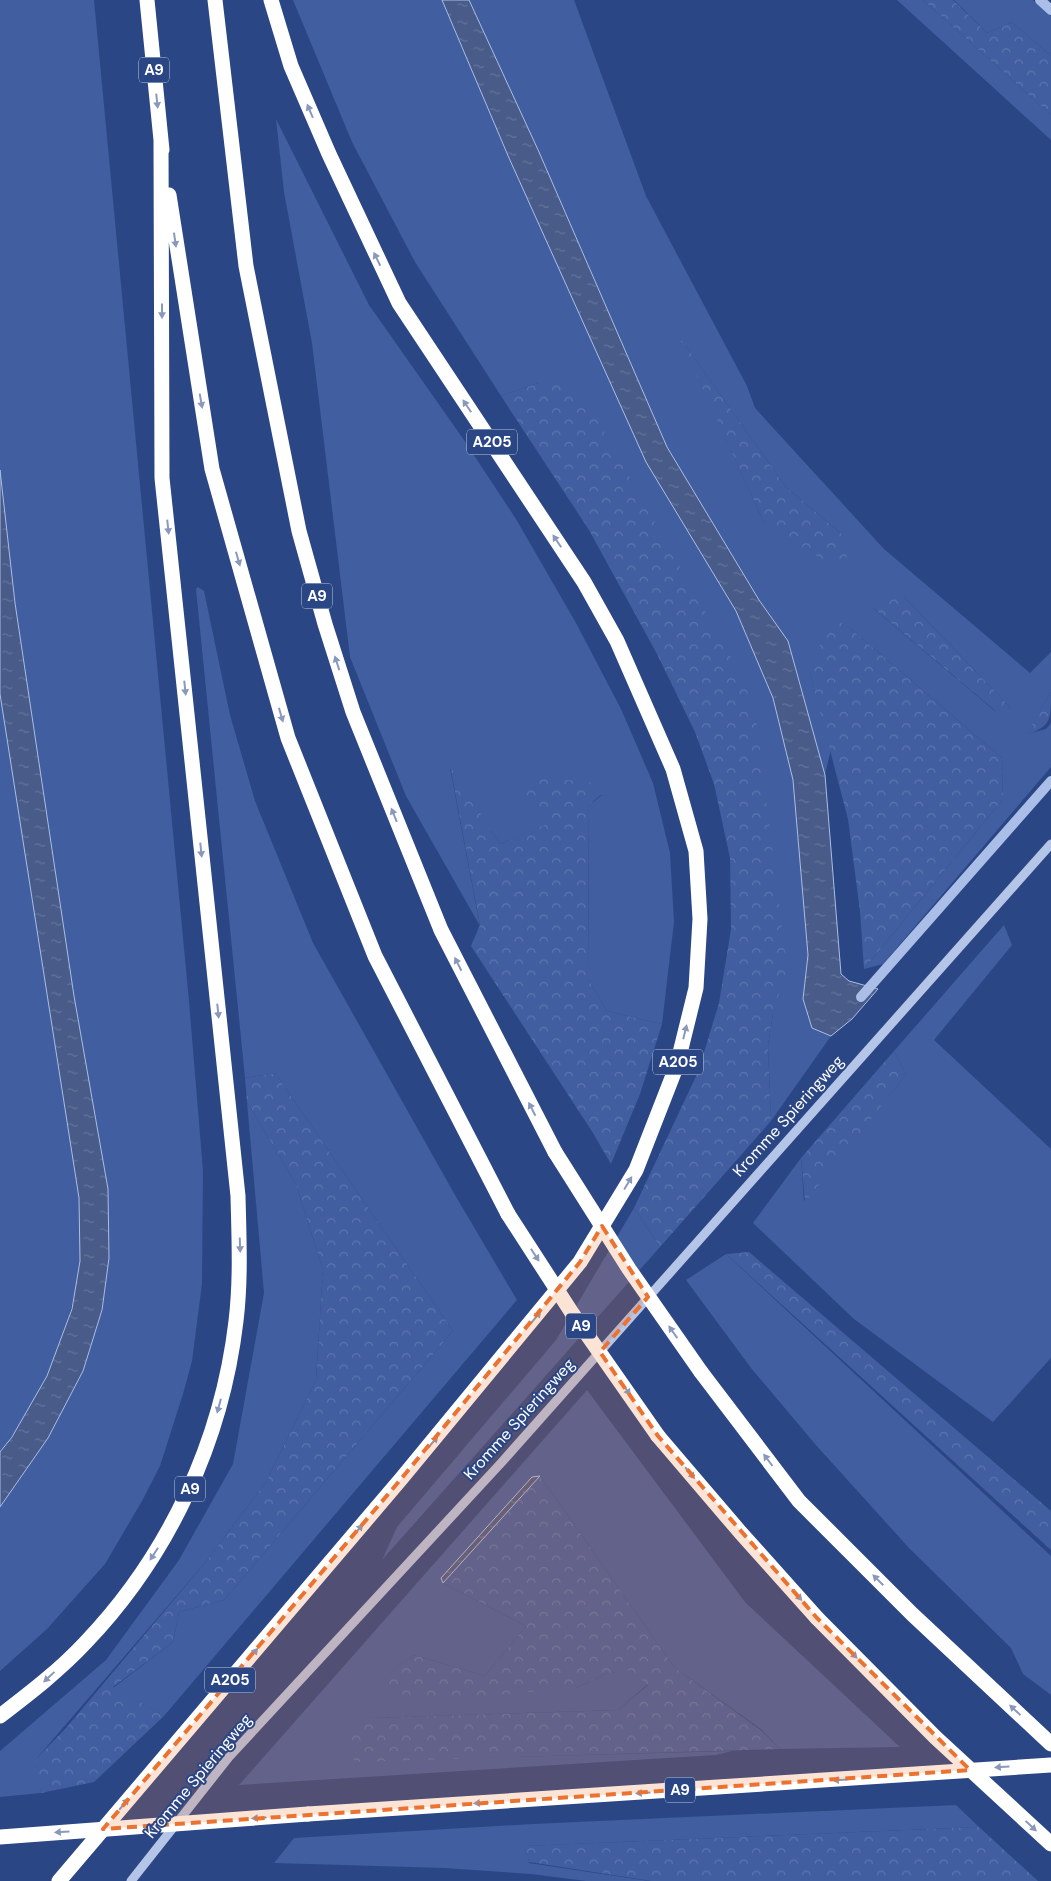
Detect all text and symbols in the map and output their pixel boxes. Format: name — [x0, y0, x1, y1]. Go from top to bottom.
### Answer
road number: A9 — [139, 58, 169, 82]
one-way arrow — [153, 93, 161, 109]
one-way arrow — [306, 104, 314, 118]
one-way arrow — [171, 232, 179, 248]
one-way arrow — [373, 252, 381, 266]
one-way arrow — [158, 303, 166, 319]
one-way arrow — [197, 393, 205, 409]
one-way arrow — [463, 399, 472, 413]
road number: A205 — [467, 430, 517, 454]
one-way arrow — [164, 519, 172, 535]
one-way arrow — [553, 535, 562, 548]
one-way arrow — [234, 551, 242, 566]
road number: A9 — [302, 584, 332, 608]
one-way arrow — [333, 655, 341, 670]
one-way arrow — [181, 681, 189, 697]
one-way arrow — [278, 708, 286, 723]
one-way arrow — [390, 807, 398, 822]
one-way arrow — [198, 842, 206, 858]
one-way arrow — [454, 957, 462, 971]
one-way arrow — [215, 1004, 223, 1020]
one-way arrow — [681, 1024, 689, 1039]
road number: A205 — [653, 1050, 703, 1074]
street label: Kromme Spieringweg — [728, 1051, 848, 1181]
one-way arrow — [528, 1101, 536, 1116]
one-way arrow — [623, 1177, 632, 1190]
one-way arrow — [236, 1237, 244, 1253]
one-way arrow — [530, 1248, 539, 1261]
one-way arrow — [531, 1310, 541, 1324]
road number: A9 — [566, 1314, 596, 1338]
one-way arrow — [668, 1325, 678, 1339]
street label: Kromme Spieringweg — [459, 1354, 579, 1484]
one-way arrow — [621, 1382, 631, 1396]
one-way arrow — [215, 1398, 223, 1413]
one-way arrow — [427, 1436, 438, 1449]
one-way arrow — [763, 1453, 773, 1467]
one-way arrow — [684, 1467, 695, 1480]
road number: A9 — [175, 1476, 205, 1502]
one-way arrow — [352, 1524, 363, 1536]
one-way arrow — [150, 1547, 159, 1560]
one-way arrow — [872, 1574, 884, 1586]
one-way arrow — [791, 1589, 803, 1601]
one-way arrow — [247, 1647, 258, 1660]
one-way arrow — [845, 1647, 857, 1659]
road number: A205 — [205, 1668, 255, 1692]
one-way arrow — [44, 1671, 56, 1683]
one-way arrow — [1010, 1704, 1022, 1716]
street label: Kromme Spieringweg — [140, 1709, 256, 1843]
one-way arrow — [994, 1764, 1010, 1772]
one-way arrow — [832, 1777, 848, 1785]
road number: A9 — [665, 1778, 695, 1802]
one-way arrow — [635, 1789, 651, 1797]
one-way arrow — [119, 1798, 130, 1811]
one-way arrow — [473, 1799, 489, 1807]
one-way arrow — [251, 1814, 267, 1822]
one-way arrow — [1025, 1820, 1037, 1832]
one-way arrow — [54, 1829, 70, 1837]

